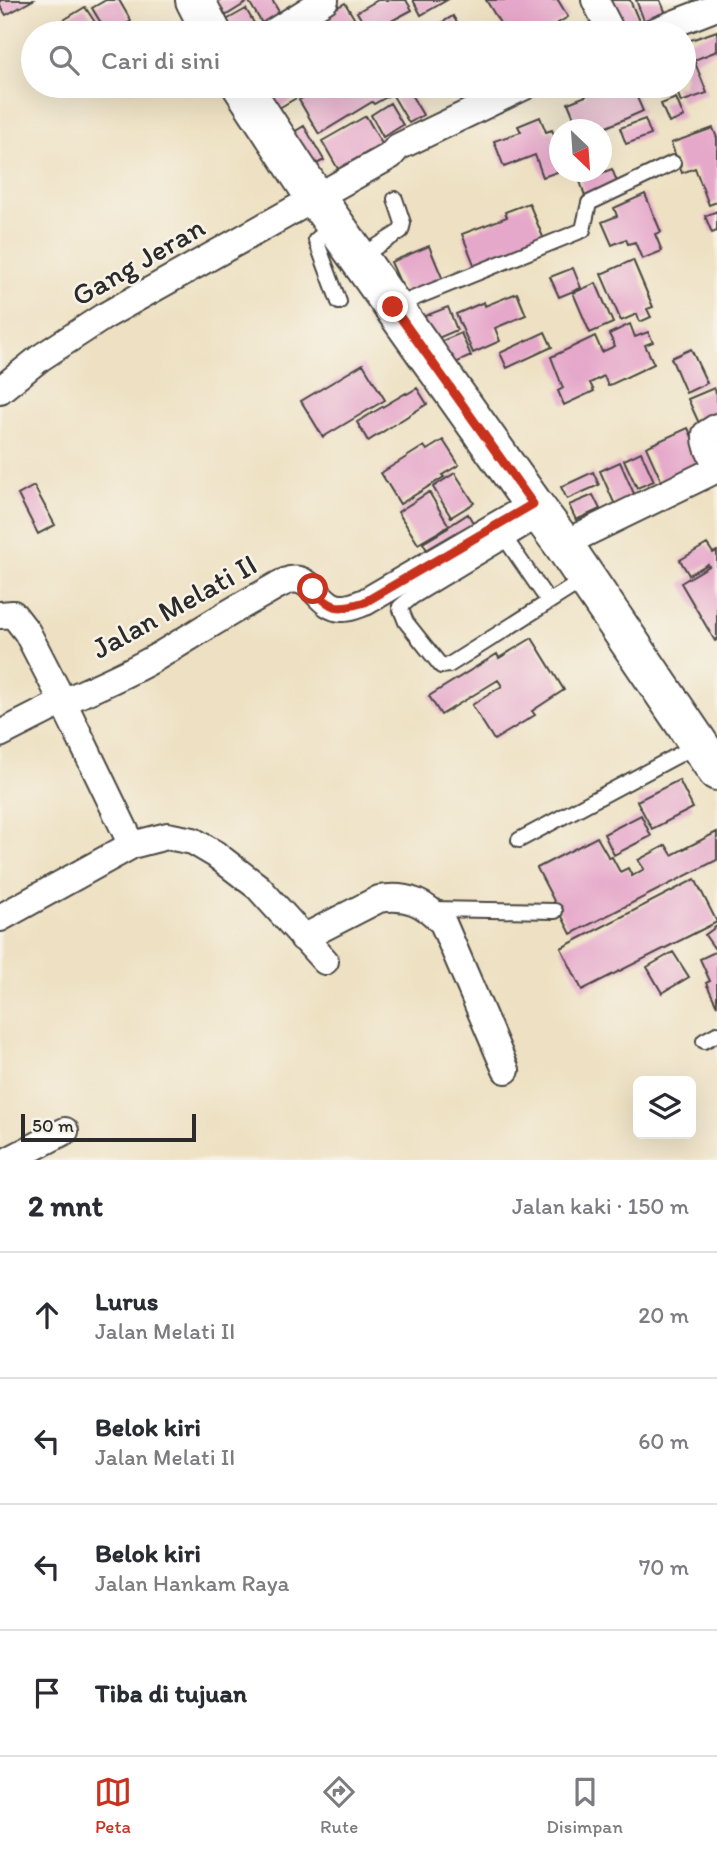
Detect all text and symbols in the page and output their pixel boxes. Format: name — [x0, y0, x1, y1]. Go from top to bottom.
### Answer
search box — [21, 21, 696, 98]
icon: search — [45, 41, 83, 79]
text: Cari di sini — [101, 44, 220, 76]
north arrow — [549, 119, 612, 182]
street label: Gang Jeran — [65, 208, 211, 314]
route end — [377, 291, 408, 322]
street label: Jalan Melati II — [85, 545, 263, 667]
route start — [297, 573, 328, 604]
map controls — [633, 1076, 696, 1139]
button: layers — [633, 1076, 696, 1139]
scale bar — [21, 1111, 196, 1143]
text: 50 m — [32, 1114, 74, 1137]
text: 2 mnt — [28, 1187, 103, 1224]
text: Jalan kaki · 150 m — [512, 1192, 689, 1220]
text: Lurus — [95, 1285, 158, 1317]
icon: ahead — [28, 1296, 66, 1334]
text: 20 m — [638, 1301, 689, 1329]
text: Jalan Melati II — [95, 1317, 235, 1345]
text: Belok kiri — [95, 1411, 201, 1443]
icon: left — [28, 1422, 66, 1460]
text: 60 m — [638, 1427, 689, 1455]
text: Jalan Melati II — [95, 1443, 235, 1471]
text: Belok kiri — [95, 1537, 201, 1569]
icon: left — [28, 1548, 66, 1586]
text: 70 m — [639, 1553, 689, 1581]
text: Jalan Hankam Raya — [95, 1569, 289, 1597]
icon: arrive — [28, 1674, 66, 1712]
text: Tiba di tujuan — [95, 1677, 247, 1709]
tab: Peta — [94, 1773, 132, 1838]
tab: Rute — [320, 1773, 358, 1838]
tab: Disimpan — [546, 1773, 623, 1838]

